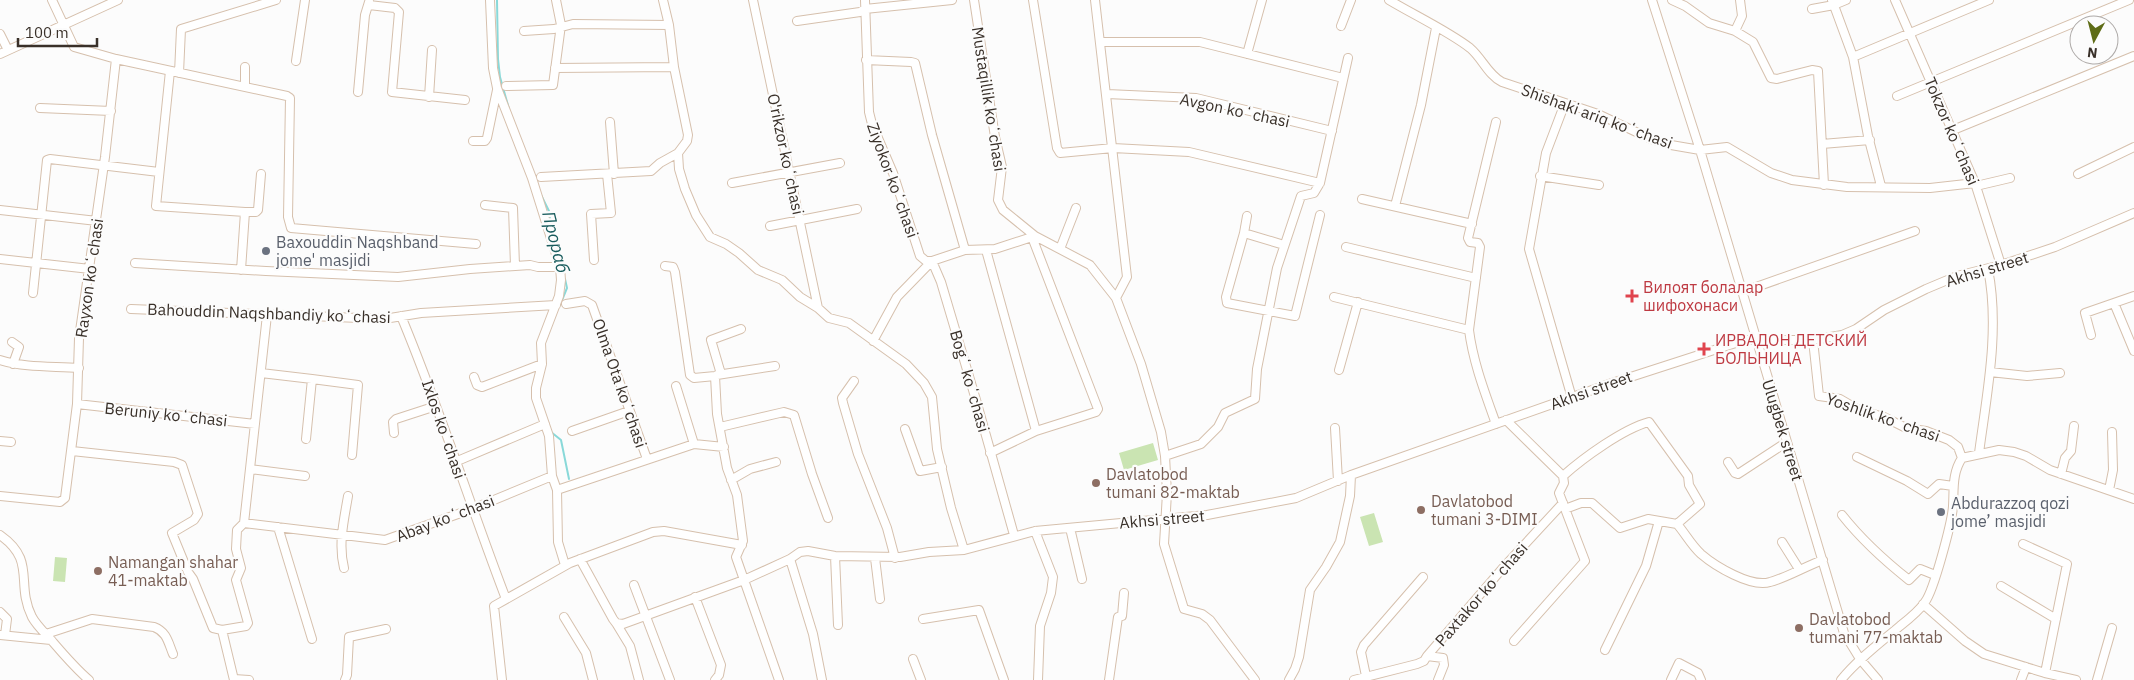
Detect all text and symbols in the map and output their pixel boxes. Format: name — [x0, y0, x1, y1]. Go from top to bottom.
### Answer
scale bar — [18, 15, 96, 47]
north arrow — [2069, 15, 2119, 65]
text: 100 m — [25, 23, 69, 42]
street label: Mustaqillik koʻchasi — [968, 25, 1010, 173]
text: N — [2086, 43, 2099, 62]
street label: Tokzor koʻchasi — [1920, 74, 1984, 188]
street label: Shishaki ariq koʻchasi — [1519, 79, 1675, 153]
street label: Avgon koʻchasi — [1178, 89, 1292, 131]
street label: O'rikzor koʻchasi — [763, 92, 809, 216]
street label: Ziyokor koʻchasi — [863, 120, 923, 240]
water label: Прораб — [537, 209, 575, 275]
street label: Rayxon koʻchasi — [71, 217, 107, 339]
place label: Baxouddin Naqshband jome' masjidi — [276, 232, 439, 270]
marker: Baxouddin Naqshband jome' masjidi — [260, 245, 272, 257]
street label: Akhsi street — [1943, 247, 2031, 291]
place label: Вилоят болалар шифохонаси — [1643, 277, 1763, 315]
marker: Вилоят болалар шифохонаси — [1625, 289, 1639, 303]
street label: Bahouddin Naqshbandiy koʻchasi — [147, 299, 391, 327]
street label: Olma Ota koʻchasi — [588, 316, 652, 450]
street label: Bogʻ koʻchasi — [946, 328, 994, 434]
place label: ИРВАДОН ДЕТСКИЙ БОЛЬНИЦА — [1715, 330, 1867, 368]
marker: ИРВАДОН ДЕТСКИЙ БОЛЬНИЦА — [1697, 342, 1711, 356]
street label: Akhsi street — [1547, 366, 1635, 414]
street label: Ixlos koʻchasi — [418, 377, 470, 481]
street label: Ulugbek street — [1758, 377, 1808, 483]
street label: Yoshlik koʻchasi — [1823, 388, 1943, 446]
street label: Beruniy koʻchasi — [104, 398, 228, 430]
place label: Davlatobod tumani 82-maktab — [1106, 464, 1240, 502]
marker: Davlatobod tumani 82-maktab — [1090, 477, 1102, 489]
street label: Abay koʻchasi — [393, 490, 497, 546]
place label: Davlatobod tumani 3-DIMI — [1431, 491, 1538, 529]
place label: Abdurazzoq qozi jome’ masjidi — [1951, 493, 2070, 531]
marker: Davlatobod tumani 3-DIMI — [1415, 504, 1427, 516]
street label: Akhsi street — [1118, 505, 1206, 533]
marker: Abdurazzoq qozi jome’ masjidi — [1935, 506, 1947, 518]
street label: Paxtakor koʻchasi — [1430, 538, 1532, 650]
place label: Namangan shahar 41-maktab — [108, 552, 238, 590]
marker: Namangan shahar 41-maktab — [92, 565, 104, 577]
place label: Davlatobod tumani 77-maktab — [1809, 609, 1943, 647]
marker: Davlatobod tumani 77-maktab — [1793, 622, 1805, 634]

